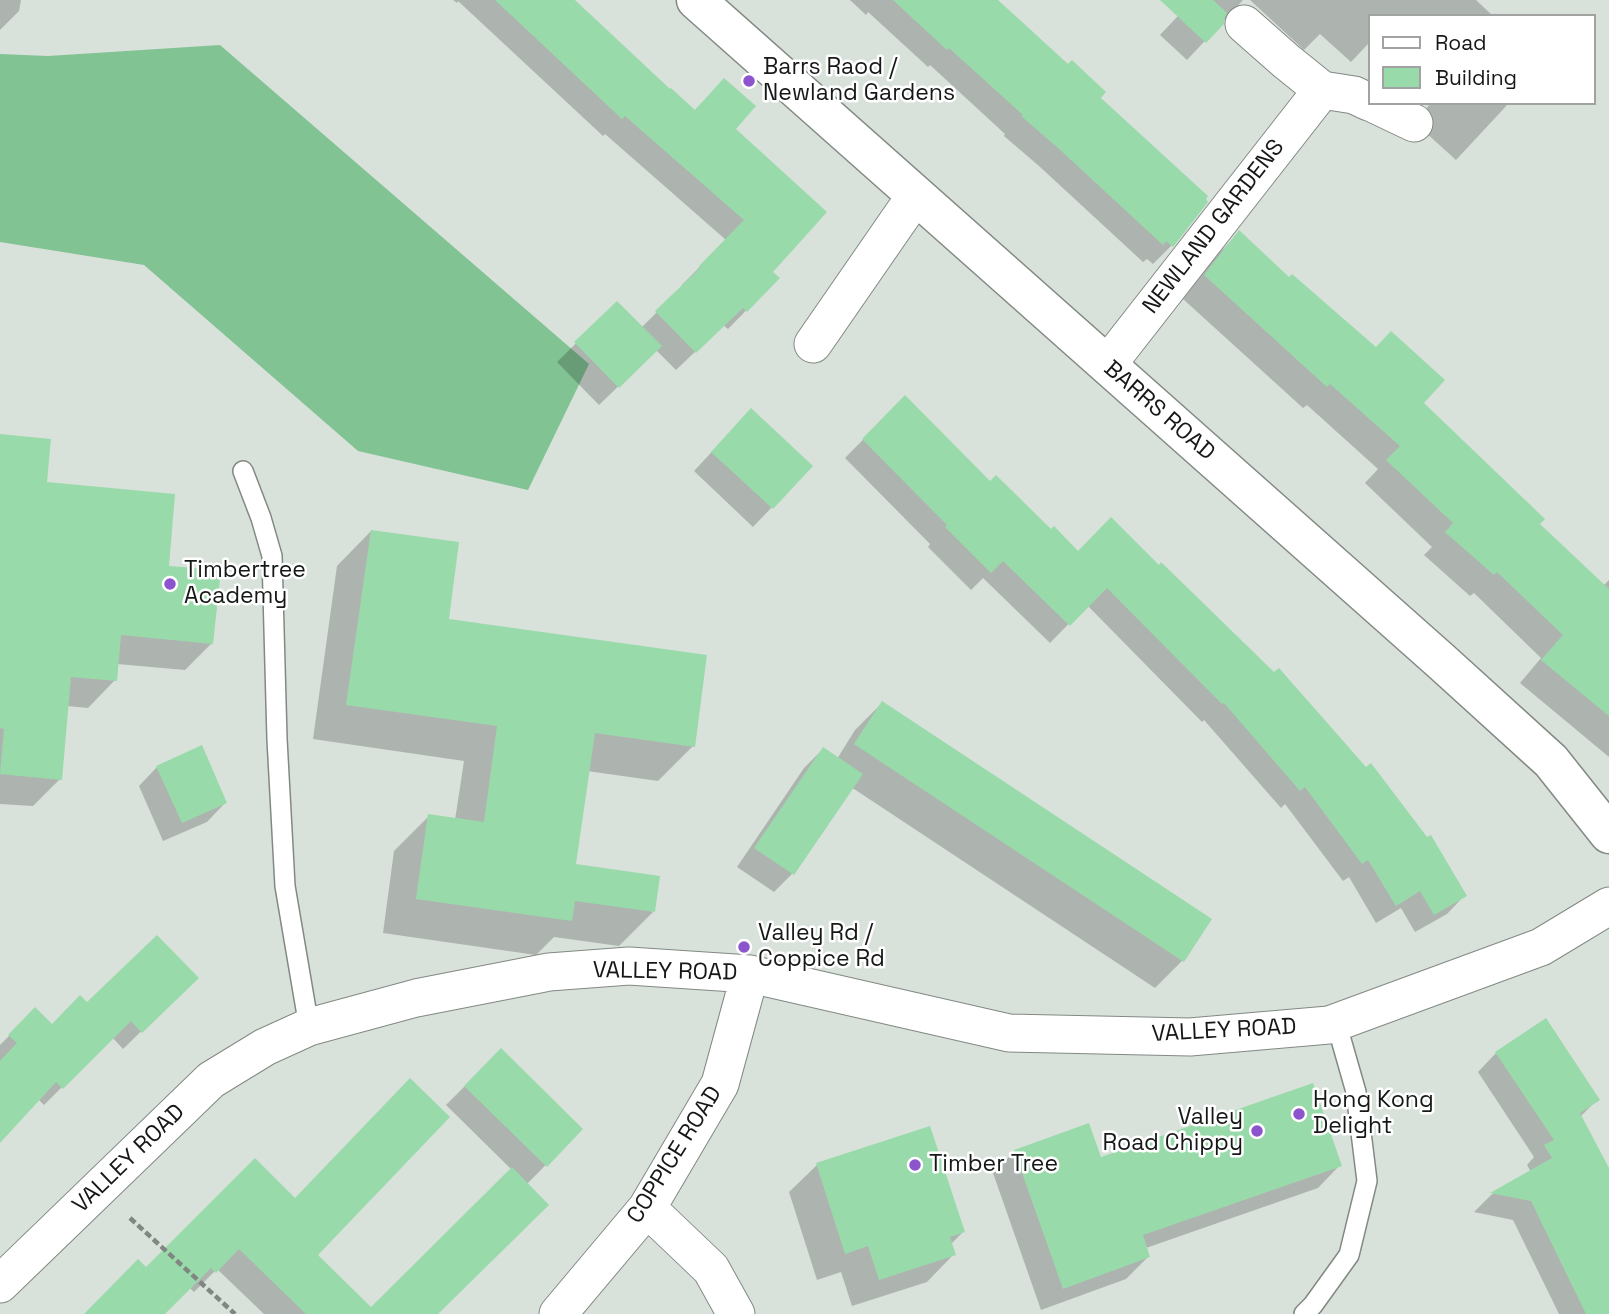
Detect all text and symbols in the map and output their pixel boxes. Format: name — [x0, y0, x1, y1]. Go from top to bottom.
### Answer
legend — [1368, 14, 1595, 105]
text: Road — [1435, 29, 1487, 56]
place label: Barrs Raod / Newland Gardens — [763, 54, 955, 108]
text: Building — [1435, 64, 1517, 91]
marker: Barrs Raod / Newland Gardens — [741, 73, 757, 89]
street label: NEWLAND GARDENS — [1137, 134, 1291, 320]
street label: BARRS ROAD — [1098, 355, 1220, 467]
place label: Timbertree Academy — [184, 557, 306, 611]
marker: Timbertree Academy — [162, 576, 178, 592]
place label: Valley Rd / Coppice Rd — [758, 920, 885, 974]
marker: Valley Rd / Coppice Rd — [736, 939, 752, 955]
street label: VALLEY ROAD — [592, 957, 738, 987]
street label: VALLEY ROAD — [1151, 1013, 1297, 1049]
street label: COPPICE ROAD — [622, 1081, 728, 1229]
place label: Hong Kong Delight — [1313, 1087, 1434, 1141]
street label: VALLEY ROAD — [67, 1099, 191, 1219]
place label: Valley Road Chippy — [1102, 1104, 1243, 1158]
marker: Hong Kong Delight — [1291, 1106, 1307, 1122]
marker: Valley Road Chippy — [1249, 1123, 1265, 1139]
place label: Timber Tree — [929, 1151, 1058, 1179]
marker: Timber Tree — [907, 1157, 923, 1173]

